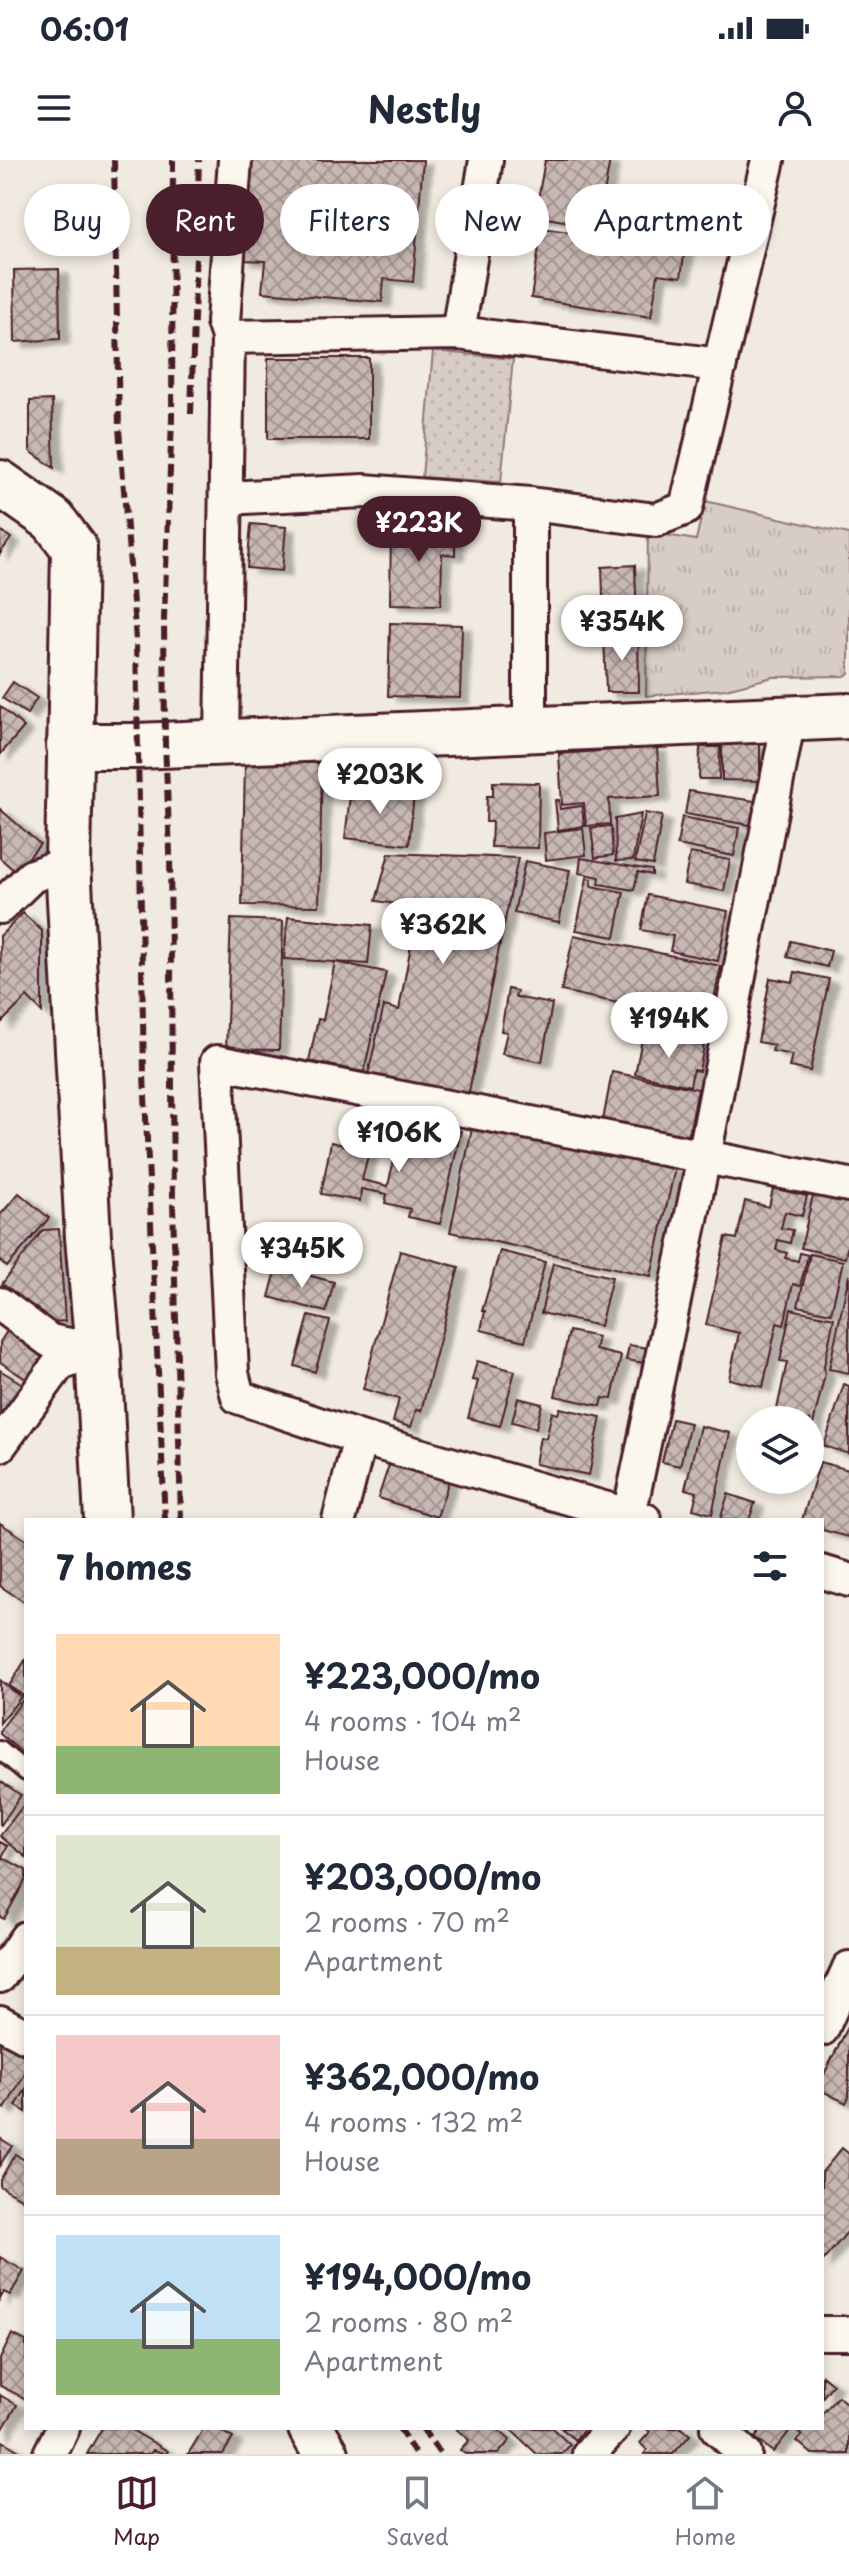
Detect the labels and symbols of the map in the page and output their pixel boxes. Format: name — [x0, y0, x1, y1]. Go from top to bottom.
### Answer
pin: ¥223K — [363, 496, 475, 564]
pin: ¥354K — [566, 595, 678, 663]
pin: ¥203K — [324, 748, 436, 816]
pin: ¥362K — [387, 898, 499, 966]
pin: ¥194K — [613, 992, 725, 1060]
pin: ¥106K — [343, 1106, 455, 1174]
pin: ¥345K — [246, 1222, 358, 1290]

